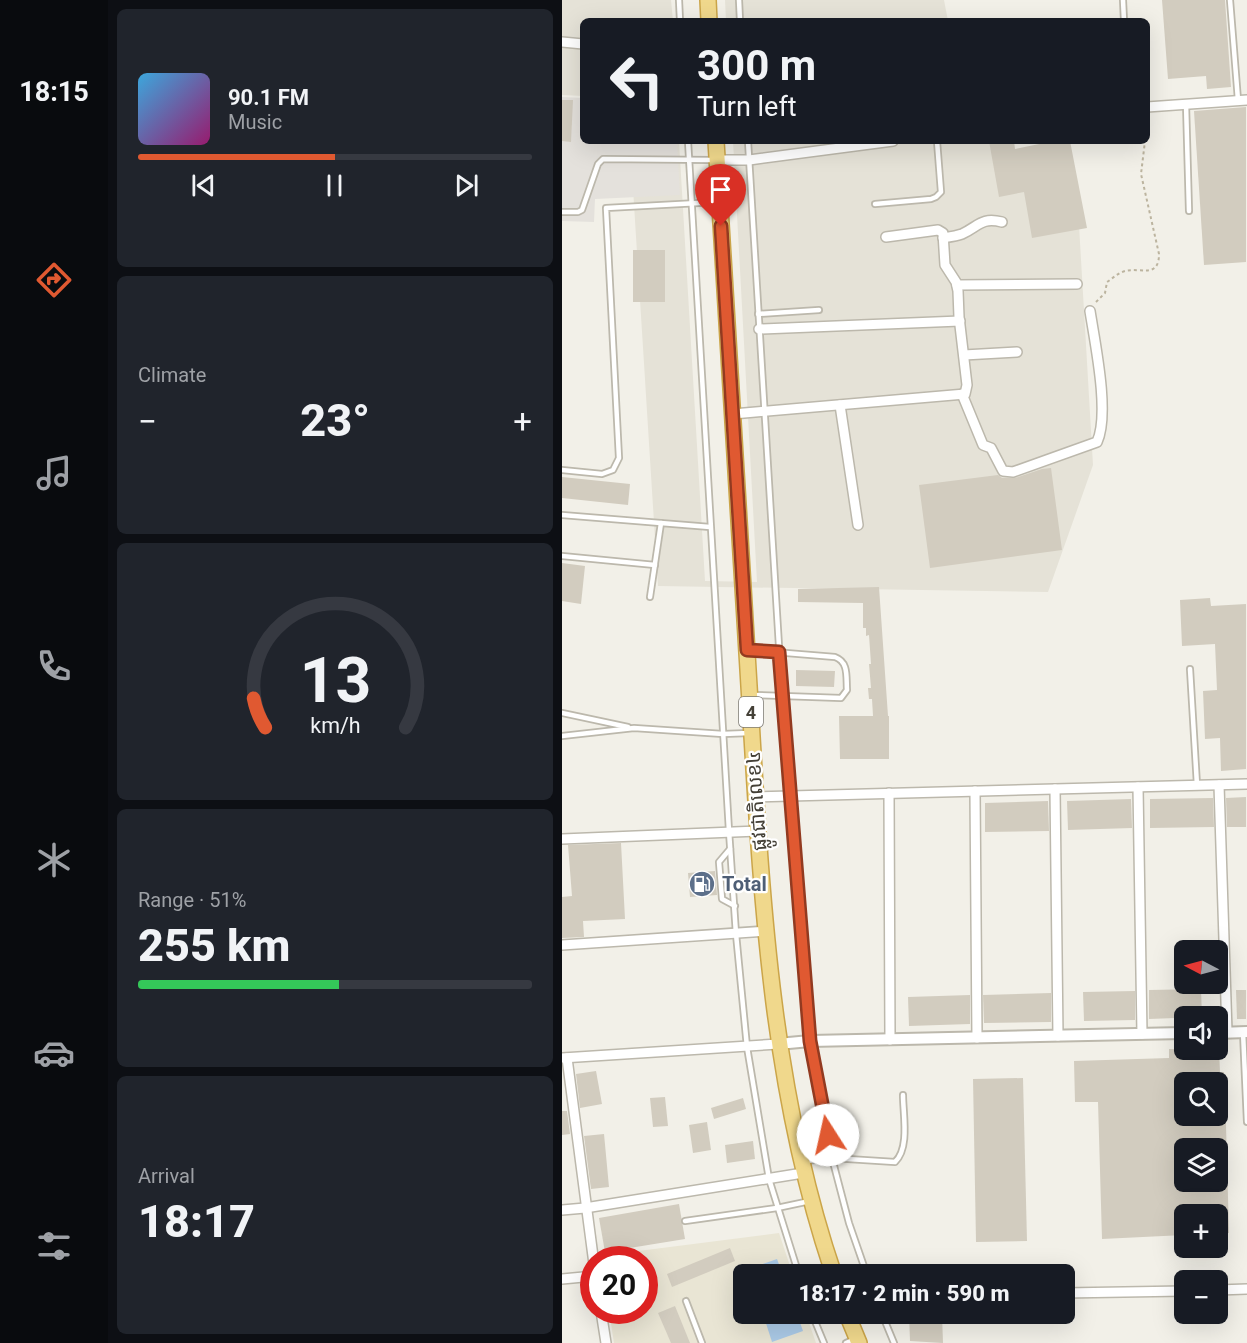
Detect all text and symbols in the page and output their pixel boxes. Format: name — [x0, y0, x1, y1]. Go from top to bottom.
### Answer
text: 300 m — [697, 41, 816, 90]
icon: left — [598, 42, 676, 120]
text: 18:15 — [19, 76, 89, 108]
text: 90.1 FM — [228, 85, 309, 110]
text: Turn left — [697, 91, 797, 123]
text: Music — [228, 110, 282, 134]
pin — [695, 164, 746, 226]
icon: previous — [187, 169, 220, 202]
icon: pause — [318, 169, 351, 202]
icon: next — [450, 169, 483, 202]
icon: arrive — [704, 173, 737, 206]
icon: directions — [33, 259, 75, 301]
text: Climate — [138, 363, 206, 387]
text: 23° — [300, 394, 370, 447]
text: − — [138, 402, 157, 441]
text: + — [513, 402, 532, 441]
icon: music — [33, 452, 75, 494]
icon: phone — [33, 645, 75, 687]
text: 13 — [299, 645, 371, 718]
road number: 4 — [739, 697, 763, 727]
text: km/h — [310, 714, 360, 739]
street label: ផ្លូវជាតិលេខ៤ — [741, 750, 778, 852]
icon: climate — [33, 839, 75, 881]
fuel station icon: Total — [687, 869, 717, 899]
place label: Total — [722, 872, 767, 896]
text: Range · 51% — [138, 888, 246, 912]
text: 255 km — [138, 919, 290, 972]
north arrow — [1174, 940, 1228, 994]
map controls — [1174, 940, 1228, 1324]
button: sound — [1174, 1006, 1228, 1060]
icon: car — [33, 1032, 75, 1074]
button: search — [1174, 1072, 1228, 1126]
position arrow — [796, 1103, 860, 1167]
button: layers — [1174, 1138, 1228, 1192]
text: Arrival — [138, 1164, 195, 1188]
text: 18:17 — [138, 1195, 255, 1248]
button: + — [1174, 1204, 1228, 1258]
icon: filters — [33, 1225, 75, 1267]
speed limit sign: 20 — [580, 1246, 658, 1324]
button: − — [1174, 1270, 1228, 1324]
text: 18:17 · 2 min · 590 m — [799, 1281, 1009, 1306]

